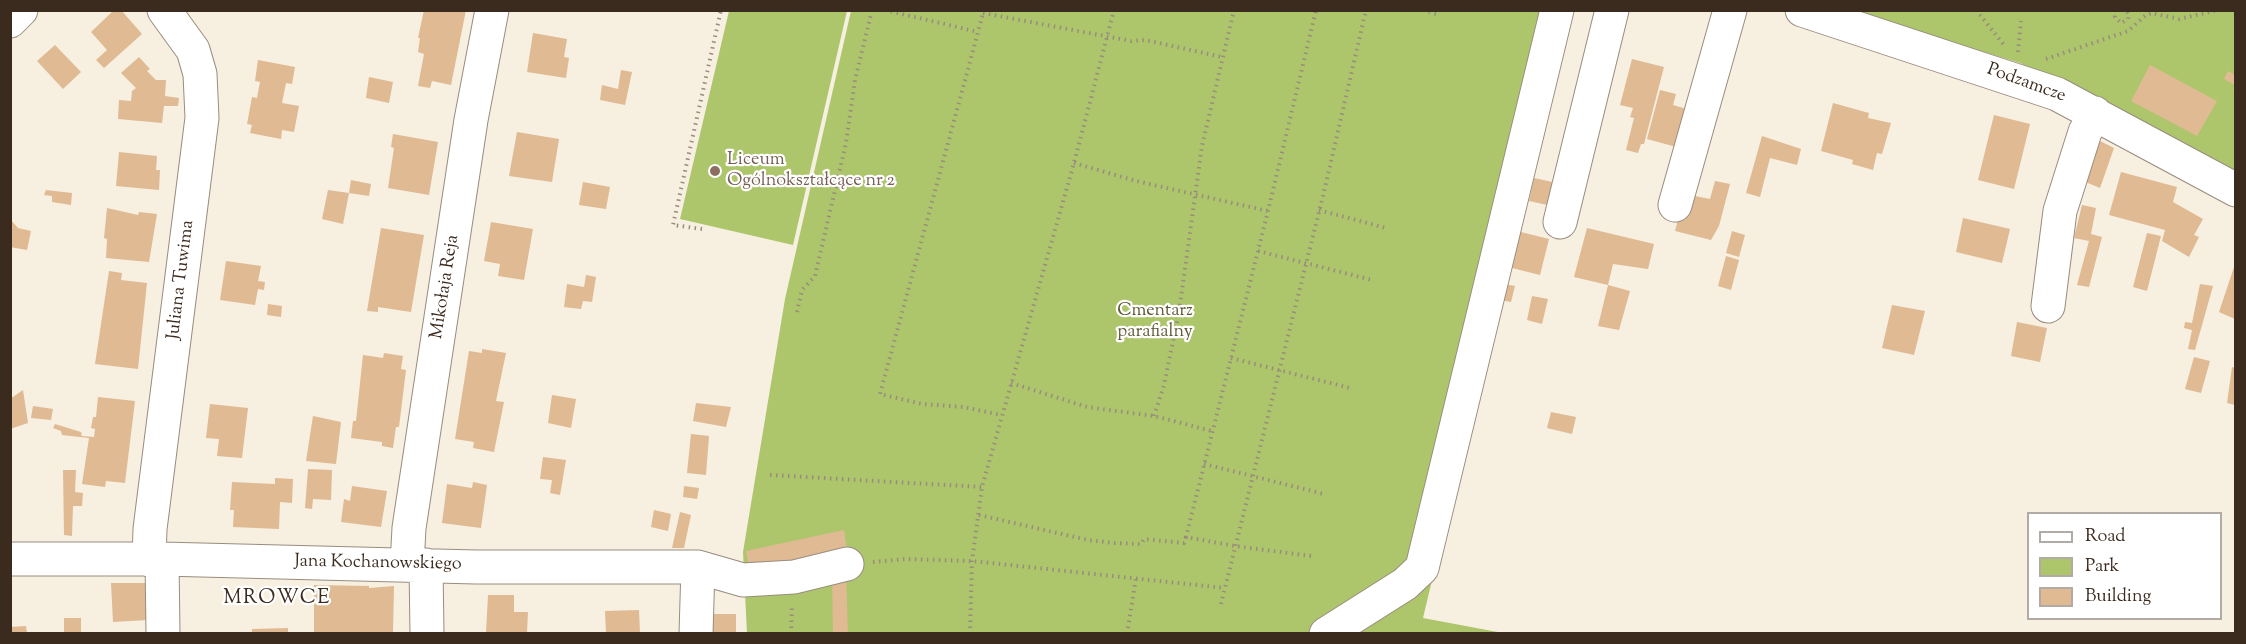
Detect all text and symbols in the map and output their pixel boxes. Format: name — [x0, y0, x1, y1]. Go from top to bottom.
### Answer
street label: Podzamcze — [1984, 60, 2068, 108]
place label: Liceum Ogólnokształcące nr 2 — [727, 150, 895, 192]
marker: Liceum Ogólnokształcące nr 2 — [708, 164, 722, 178]
street label: Juliana Tuwima — [164, 219, 200, 341]
street label: Mikołaja Reja — [427, 233, 465, 341]
park label: Cmentarz parafialny — [1117, 301, 1193, 344]
legend — [2027, 512, 2222, 620]
text: Road — [2085, 524, 2125, 550]
street label: Jana Kochanowskiego — [294, 552, 462, 576]
text: Park — [2085, 554, 2119, 580]
text: Building — [2085, 584, 2151, 610]
district label: MROWCE — [223, 588, 331, 612]

